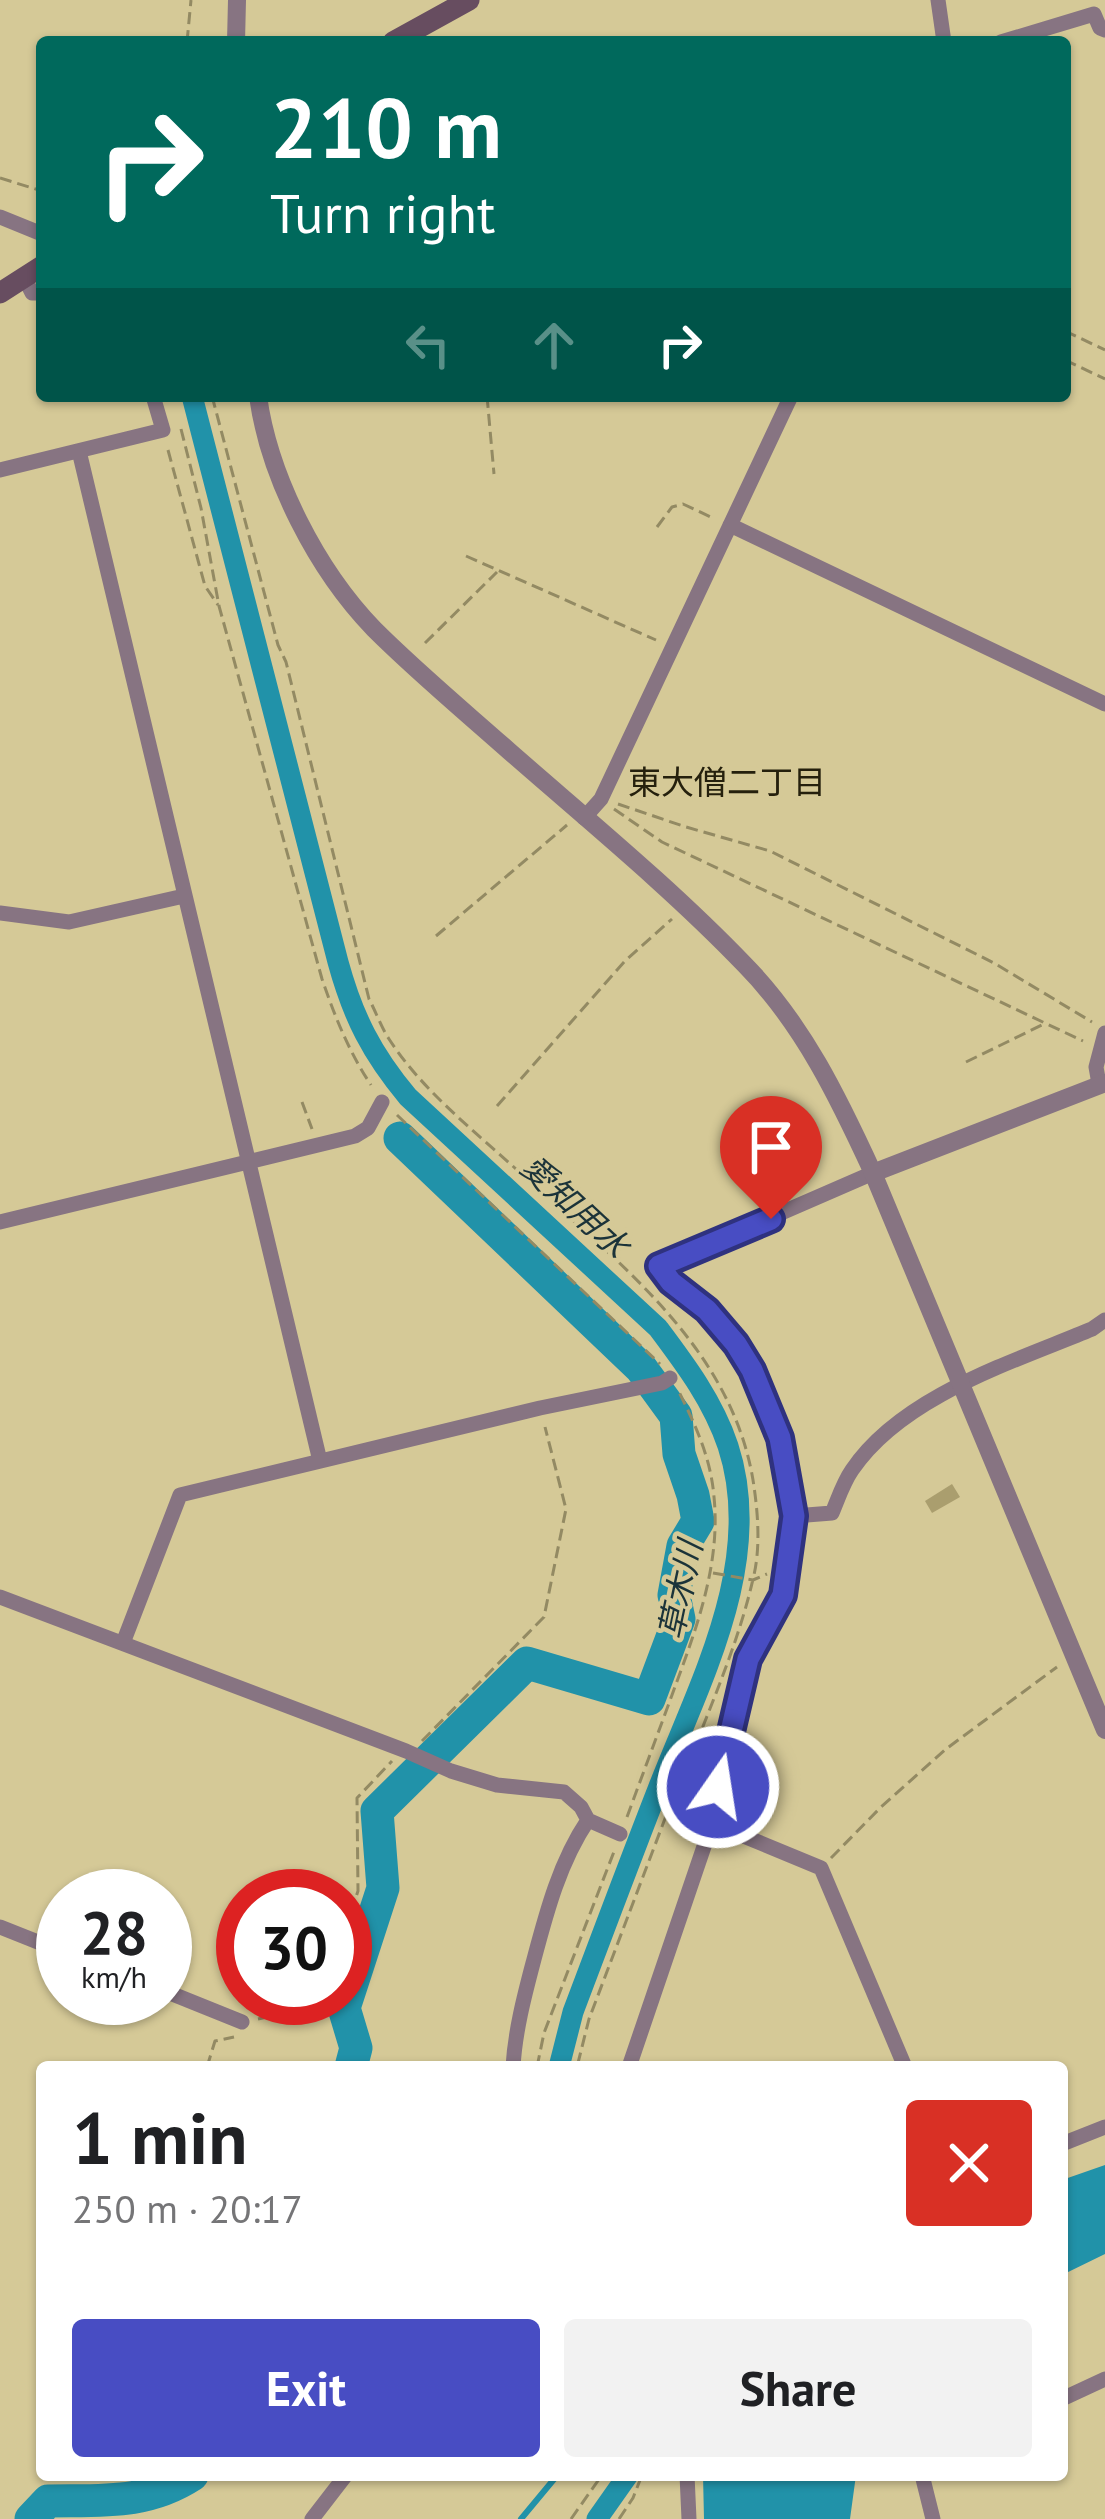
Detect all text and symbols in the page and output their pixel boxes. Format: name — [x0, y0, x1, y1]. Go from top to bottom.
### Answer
text: 210 m — [270, 72, 502, 181]
icon: right — [72, 84, 228, 240]
text: Turn right — [270, 178, 495, 248]
icon: left — [395, 312, 461, 378]
icon: ahead — [521, 312, 587, 378]
icon: right — [647, 312, 713, 378]
district label: 東大僧二丁目 — [628, 760, 826, 803]
pin — [720, 1096, 822, 1219]
icon: arrive — [738, 1114, 804, 1180]
water label: 愛知用水 — [512, 1145, 640, 1268]
water label: 草木川 — [648, 1534, 711, 1643]
position arrow — [655, 1724, 781, 1850]
speed limit sign: 30 — [216, 1869, 372, 2025]
text: 28 — [80, 1893, 148, 1971]
text: km/h — [81, 1957, 147, 1996]
text: 1 min — [72, 2091, 248, 2184]
button: close — [906, 2100, 1032, 2226]
text: 250 m · 20:17 — [72, 2183, 303, 2234]
button: Exit — [72, 2319, 540, 2457]
button: Share — [564, 2319, 1032, 2457]

